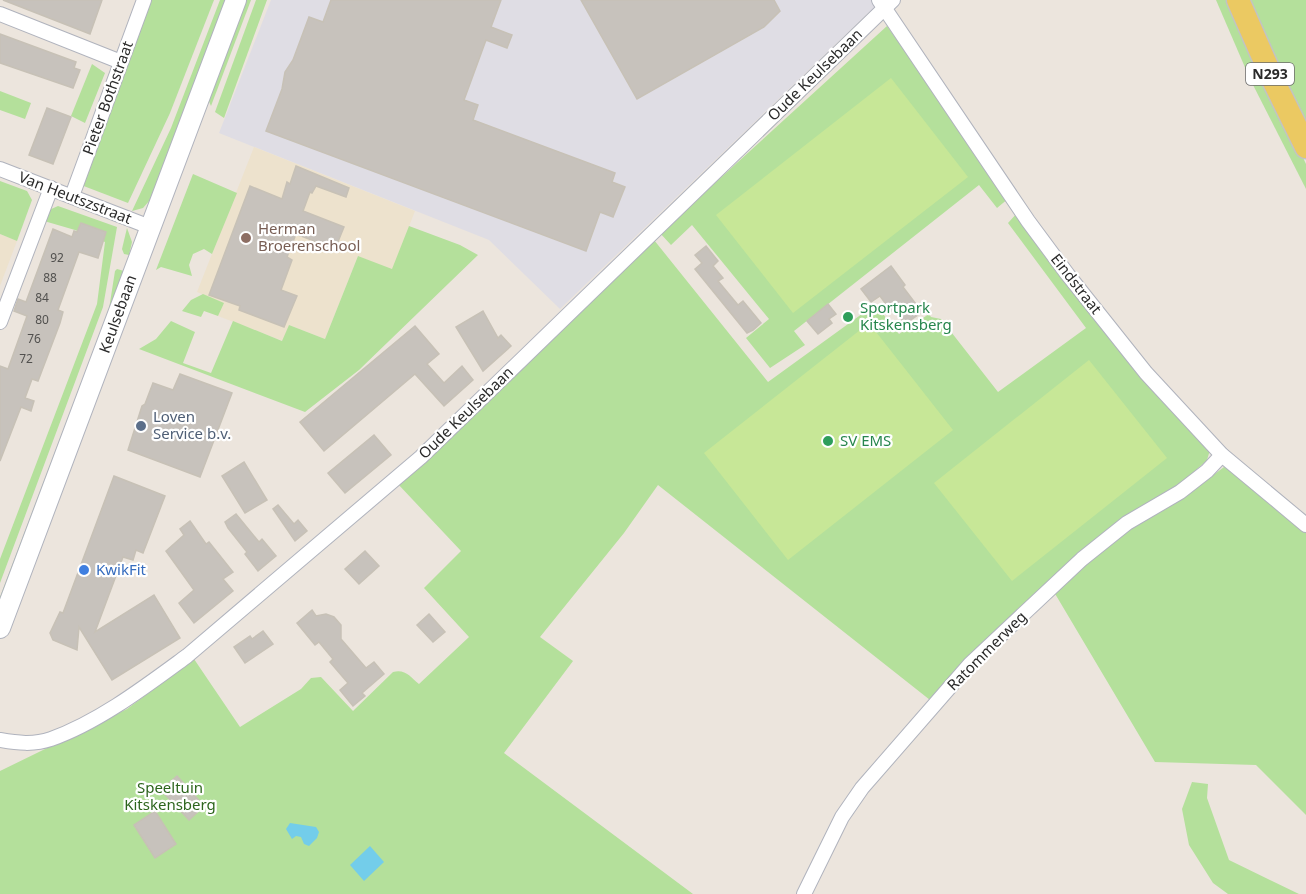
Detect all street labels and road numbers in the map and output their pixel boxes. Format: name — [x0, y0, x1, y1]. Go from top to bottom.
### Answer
street label: Oude Keulsebaan — [763, 24, 866, 125]
street label: Pieter Bothstraat — [77, 37, 137, 157]
road number: N293 — [1246, 63, 1294, 85]
street label: Van Heutszstraat — [16, 166, 135, 228]
street label: Eindstraat — [1047, 249, 1107, 318]
street label: Keulsebaan — [94, 272, 140, 356]
street label: Oude Keulsebaan — [414, 362, 517, 463]
street label: Ratommerweg — [942, 606, 1030, 694]

